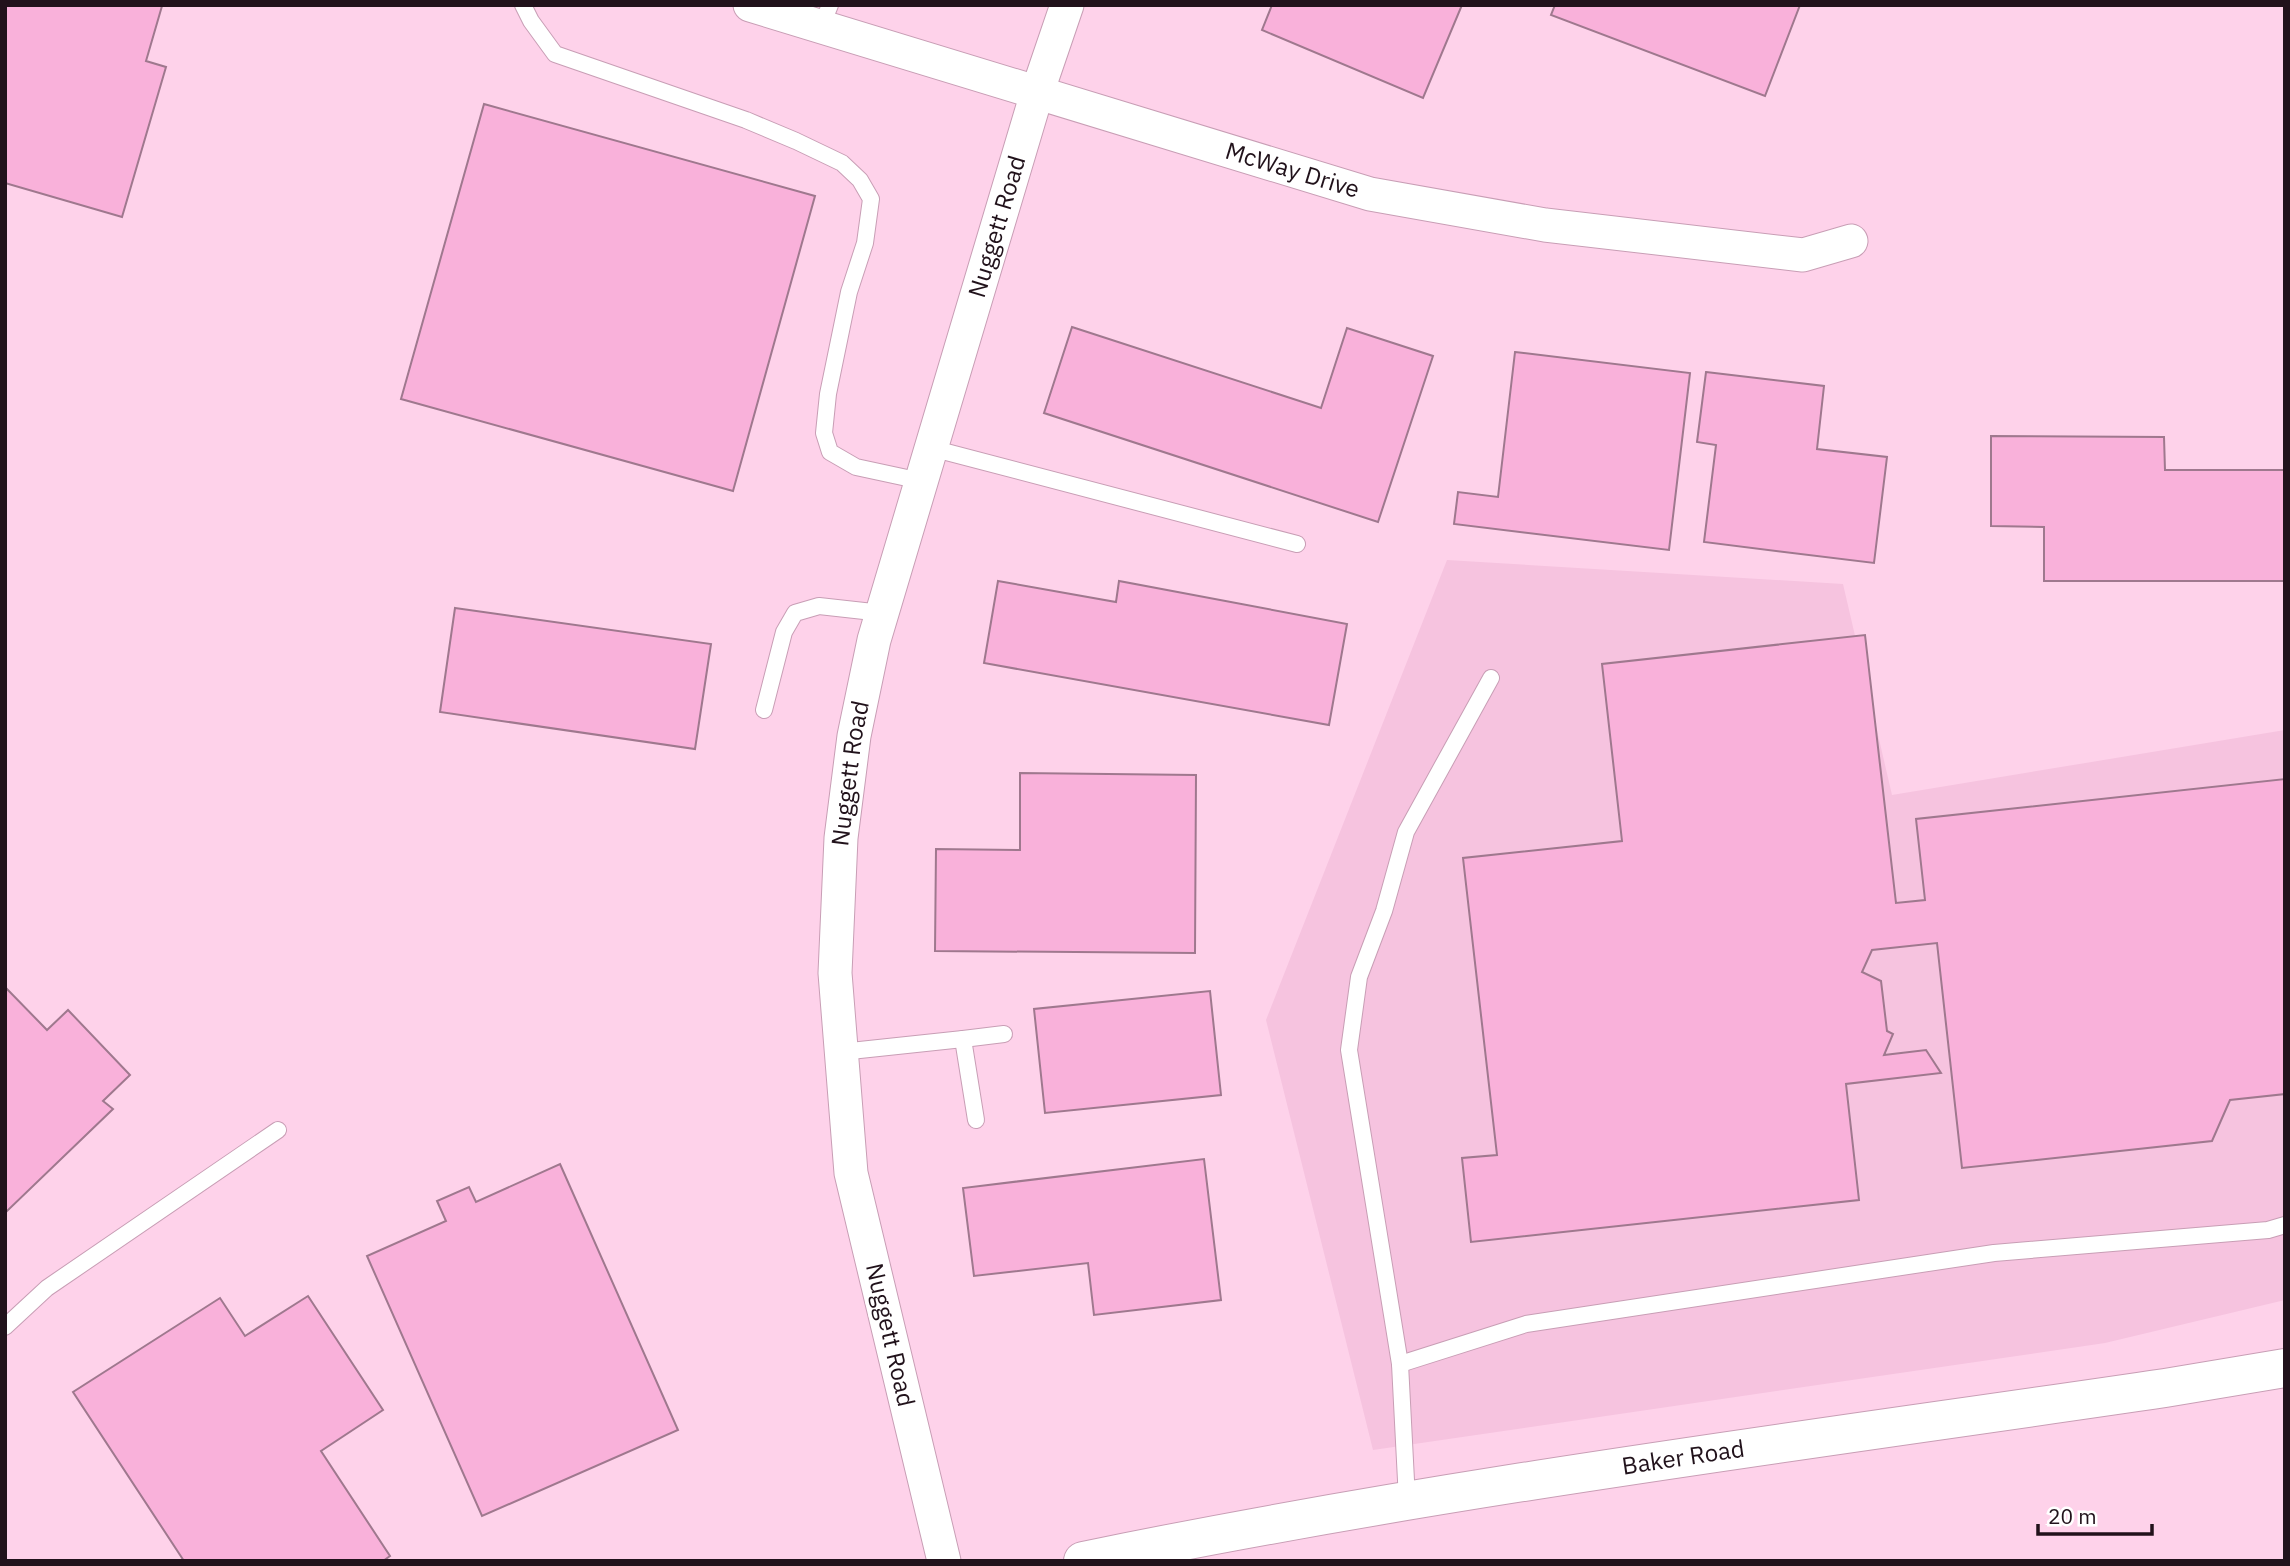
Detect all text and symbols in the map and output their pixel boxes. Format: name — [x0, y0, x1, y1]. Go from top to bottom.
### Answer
street label: McWay Drive — [1222, 134, 1364, 205]
street label: Nuggett Road — [960, 152, 1032, 301]
street label: Nuggett Road — [823, 698, 876, 848]
street label: Nuggett Road — [859, 1260, 923, 1410]
street label: Baker Road — [1619, 1432, 1746, 1482]
scale bar — [2038, 1492, 2152, 1536]
text: 20 m — [2048, 1502, 2097, 1530]

